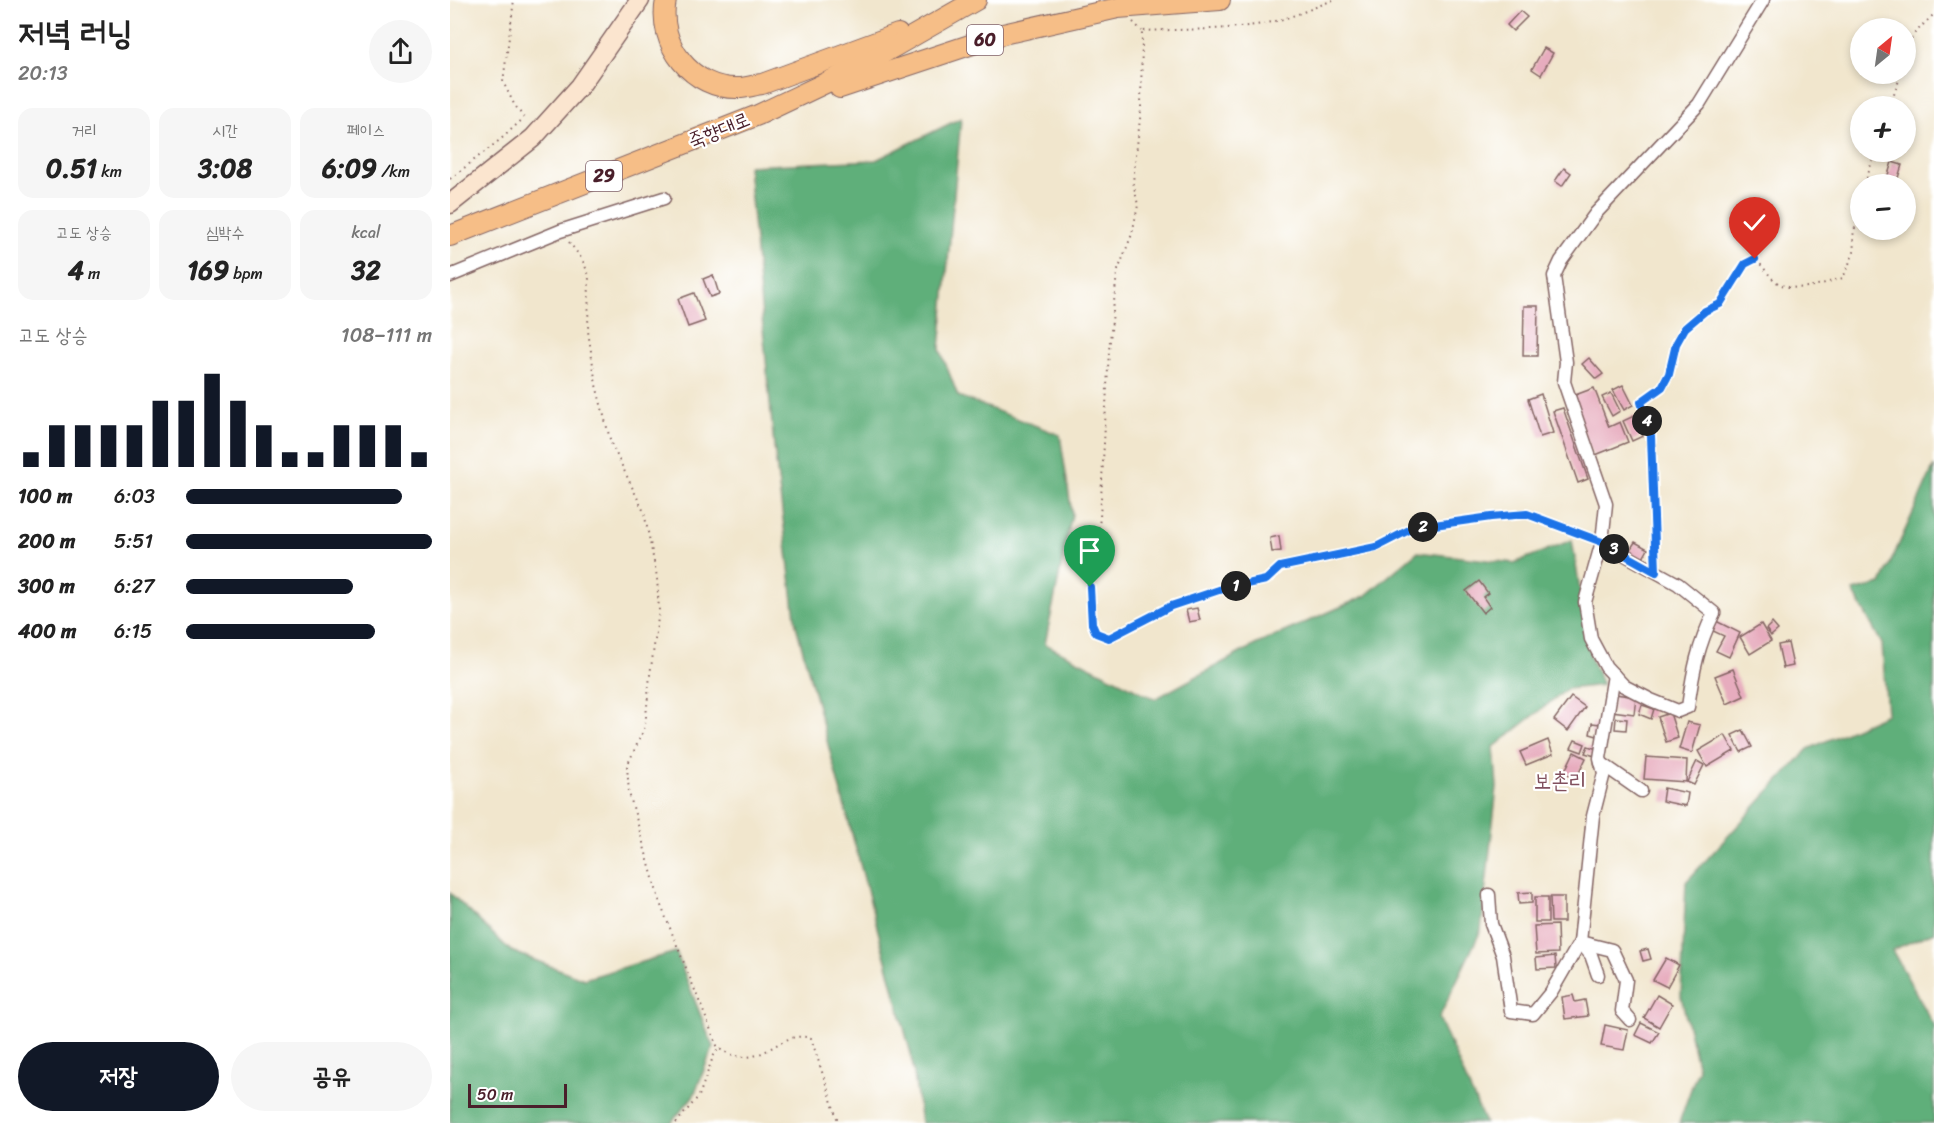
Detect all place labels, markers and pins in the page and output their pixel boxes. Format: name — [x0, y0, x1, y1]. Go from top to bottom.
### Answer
pin — [1729, 197, 1780, 259]
pin: 4 — [1632, 406, 1662, 436]
pin: 2 — [1408, 512, 1438, 542]
pin — [1064, 525, 1115, 587]
pin: 3 — [1599, 534, 1629, 564]
pin: 1 — [1221, 571, 1251, 601]

